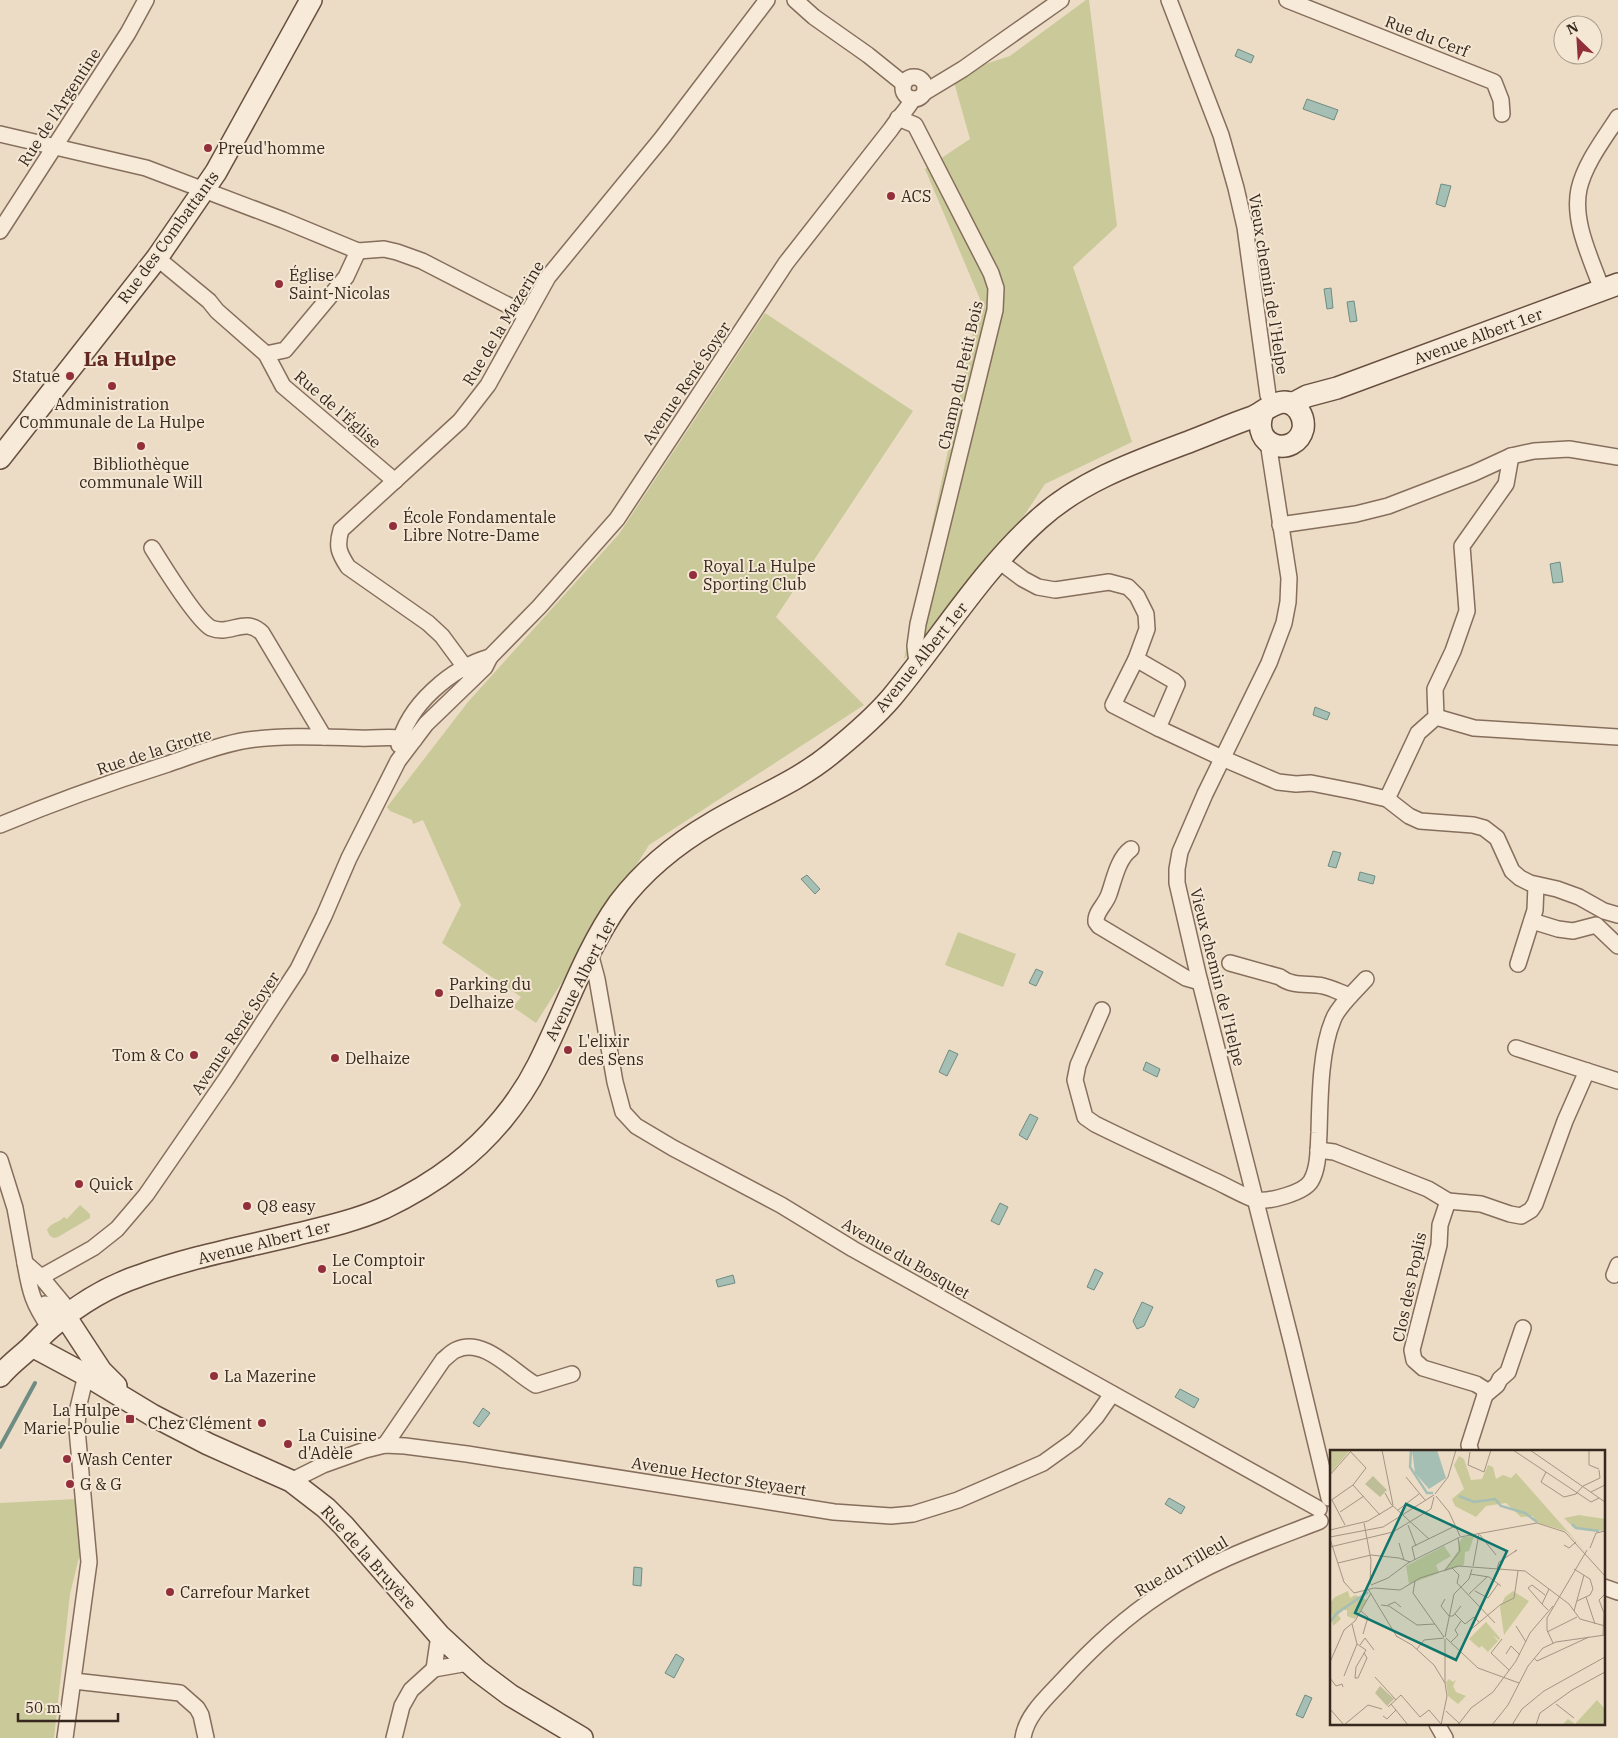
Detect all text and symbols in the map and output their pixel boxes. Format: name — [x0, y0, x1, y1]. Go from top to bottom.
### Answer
street label: Rue du Cerf — [1382, 11, 1473, 62]
north arrow — [1553, 15, 1603, 65]
text: N — [1564, 18, 1581, 39]
street label: Rue de l'Argentine — [13, 44, 105, 170]
place label: Preud'homme — [218, 138, 325, 158]
marker: Preud'homme — [202, 142, 214, 154]
street label: Rue des Combattants — [113, 167, 223, 307]
place label: ACS — [901, 186, 931, 206]
marker: ACS — [885, 190, 897, 202]
street label: Vieux chemin de l'Helpe — [1245, 192, 1293, 376]
street label: Rue de la Mazerine — [458, 257, 548, 389]
place label: Église Saint-Nicolas — [289, 264, 390, 303]
marker: Église Saint-Nicolas — [273, 278, 285, 290]
street label: Champ du Petit Bois — [933, 299, 987, 451]
street label: Avenue Albert 1er — [1411, 303, 1545, 369]
street label: Avenue René Soyer — [637, 318, 735, 448]
district label: La Hulpe — [84, 344, 177, 372]
street label: Rue de l'Église — [290, 365, 386, 452]
place label: Statue — [12, 366, 60, 386]
marker: Statue — [64, 370, 76, 382]
marker: Administration Communale de La Hulpe — [106, 380, 118, 392]
place label: Administration Communale de La Hulpe — [19, 394, 205, 432]
marker: Bibliothèque communale Will — [135, 440, 147, 452]
place label: Bibliothèque communale Will — [79, 454, 203, 492]
place label: École Fondamentale Libre Notre-Dame — [403, 506, 556, 545]
marker: École Fondamentale Libre Notre-Dame — [387, 520, 399, 532]
place label: Royal La Hulpe Sporting Club — [703, 556, 816, 594]
marker: Royal La Hulpe Sporting Club — [687, 569, 699, 581]
street label: Avenue Albert 1er — [871, 598, 971, 716]
street label: Rue de la Grotte — [94, 723, 214, 779]
street label: Vieux chemin de l'Helpe — [1186, 886, 1250, 1068]
street label: Avenue Albert 1er — [540, 914, 620, 1044]
street label: Avenue René Soyer — [186, 968, 284, 1098]
place label: Parking du Delhaize — [449, 974, 531, 1012]
marker: Parking du Delhaize — [433, 987, 445, 999]
place label: L'elixir des Sens — [578, 1031, 644, 1069]
marker: L'elixir des Sens — [562, 1044, 574, 1056]
place label: Tom & Co — [112, 1045, 184, 1065]
place label: Delhaize — [345, 1048, 410, 1068]
marker: Tom & Co — [188, 1049, 200, 1061]
marker: Delhaize — [329, 1052, 341, 1064]
place label: Quick — [89, 1174, 134, 1194]
marker: Quick — [73, 1178, 85, 1190]
place label: Q8 easy — [257, 1196, 316, 1216]
marker: Q8 easy — [241, 1200, 253, 1212]
street label: Avenue du Bosquet — [838, 1213, 974, 1303]
street label: Avenue Albert 1er — [196, 1216, 332, 1268]
street label: Clos des Poplis — [1388, 1230, 1430, 1344]
place label: Le Comptoir Local — [332, 1250, 425, 1288]
marker: Le Comptoir Local — [316, 1263, 328, 1275]
place label: La Mazerine — [224, 1366, 316, 1386]
marker: La Mazerine — [208, 1370, 220, 1382]
place label: La Hulpe Marie-Poulie — [23, 1400, 120, 1438]
marker: La Hulpe Marie-Poulie — [124, 1413, 136, 1425]
place label: Chez Clément — [148, 1413, 252, 1433]
marker: Chez Clément — [256, 1417, 268, 1429]
place label: La Cuisine d'Adèle — [298, 1425, 377, 1463]
marker: La Cuisine d'Adèle — [282, 1438, 294, 1450]
place label: Wash Center — [77, 1449, 172, 1469]
inset map — [1330, 1450, 1606, 1726]
street label: Avenue Hector Steyaert — [630, 1452, 808, 1500]
marker: Wash Center — [61, 1453, 73, 1465]
place label: G & G — [80, 1474, 122, 1494]
marker: G & G — [64, 1478, 76, 1490]
street label: Rue de la Bruyère — [317, 1501, 421, 1613]
street label: Rue du Tilleul — [1131, 1531, 1231, 1601]
place label: Carrefour Market — [180, 1582, 310, 1602]
marker: Carrefour Market — [164, 1586, 176, 1598]
scale bar — [18, 1690, 118, 1722]
text: 50 m — [25, 1698, 61, 1717]

